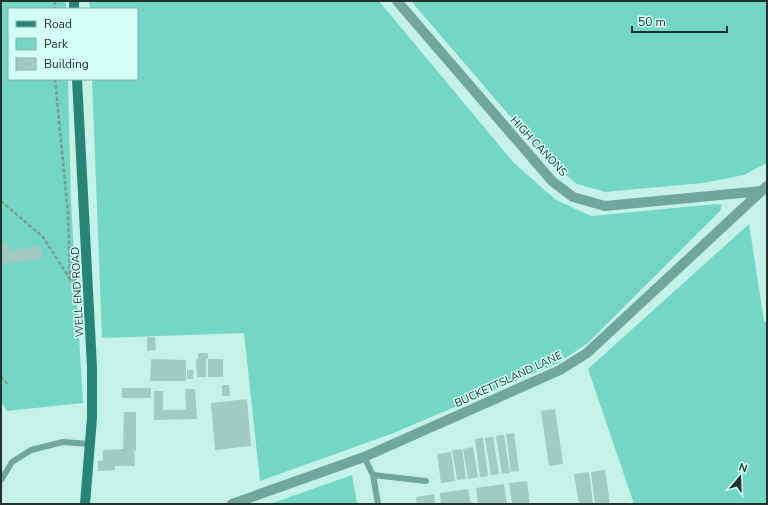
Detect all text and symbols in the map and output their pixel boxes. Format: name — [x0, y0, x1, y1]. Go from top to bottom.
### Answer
legend — [8, 8, 138, 80]
scale bar — [632, 8, 727, 34]
text: 50 m — [638, 14, 666, 30]
text: Road — [44, 16, 72, 32]
text: Park — [44, 36, 69, 52]
text: Building — [44, 56, 89, 72]
street label: HIGH CANONS — [507, 113, 571, 180]
street label: WELL END ROAD — [68, 246, 87, 338]
street label: BUCKETTSLAND LANE — [452, 348, 564, 411]
north arrow — [720, 457, 760, 497]
text: N — [737, 460, 749, 476]

